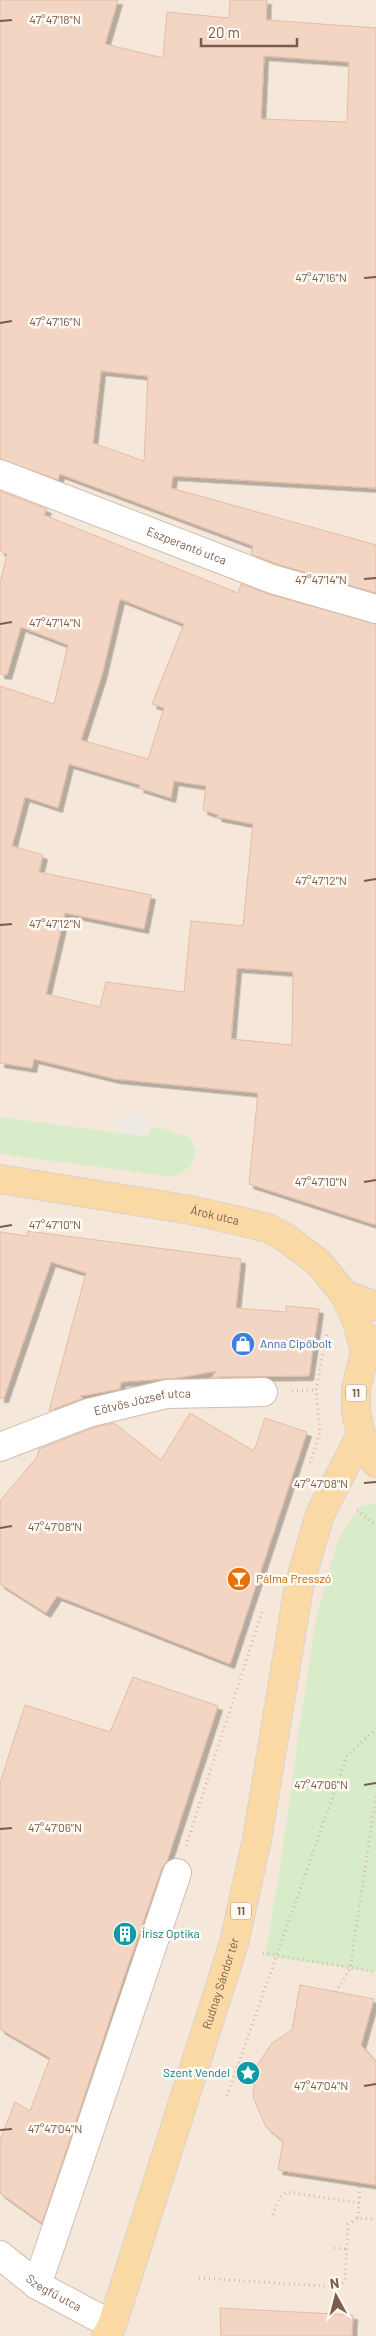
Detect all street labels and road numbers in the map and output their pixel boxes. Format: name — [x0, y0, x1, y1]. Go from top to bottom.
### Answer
street label: Eszperantó utca — [145, 523, 229, 567]
street label: Árok utca — [189, 1202, 241, 1227]
road number: 11 — [346, 1385, 366, 1402]
street label: Eötvös József utca — [92, 1386, 191, 1417]
road number: 11 — [231, 1902, 251, 1920]
street label: Rudnay Sándor tér — [199, 1936, 241, 2031]
street label: Szegfű utca — [24, 2271, 84, 2313]

